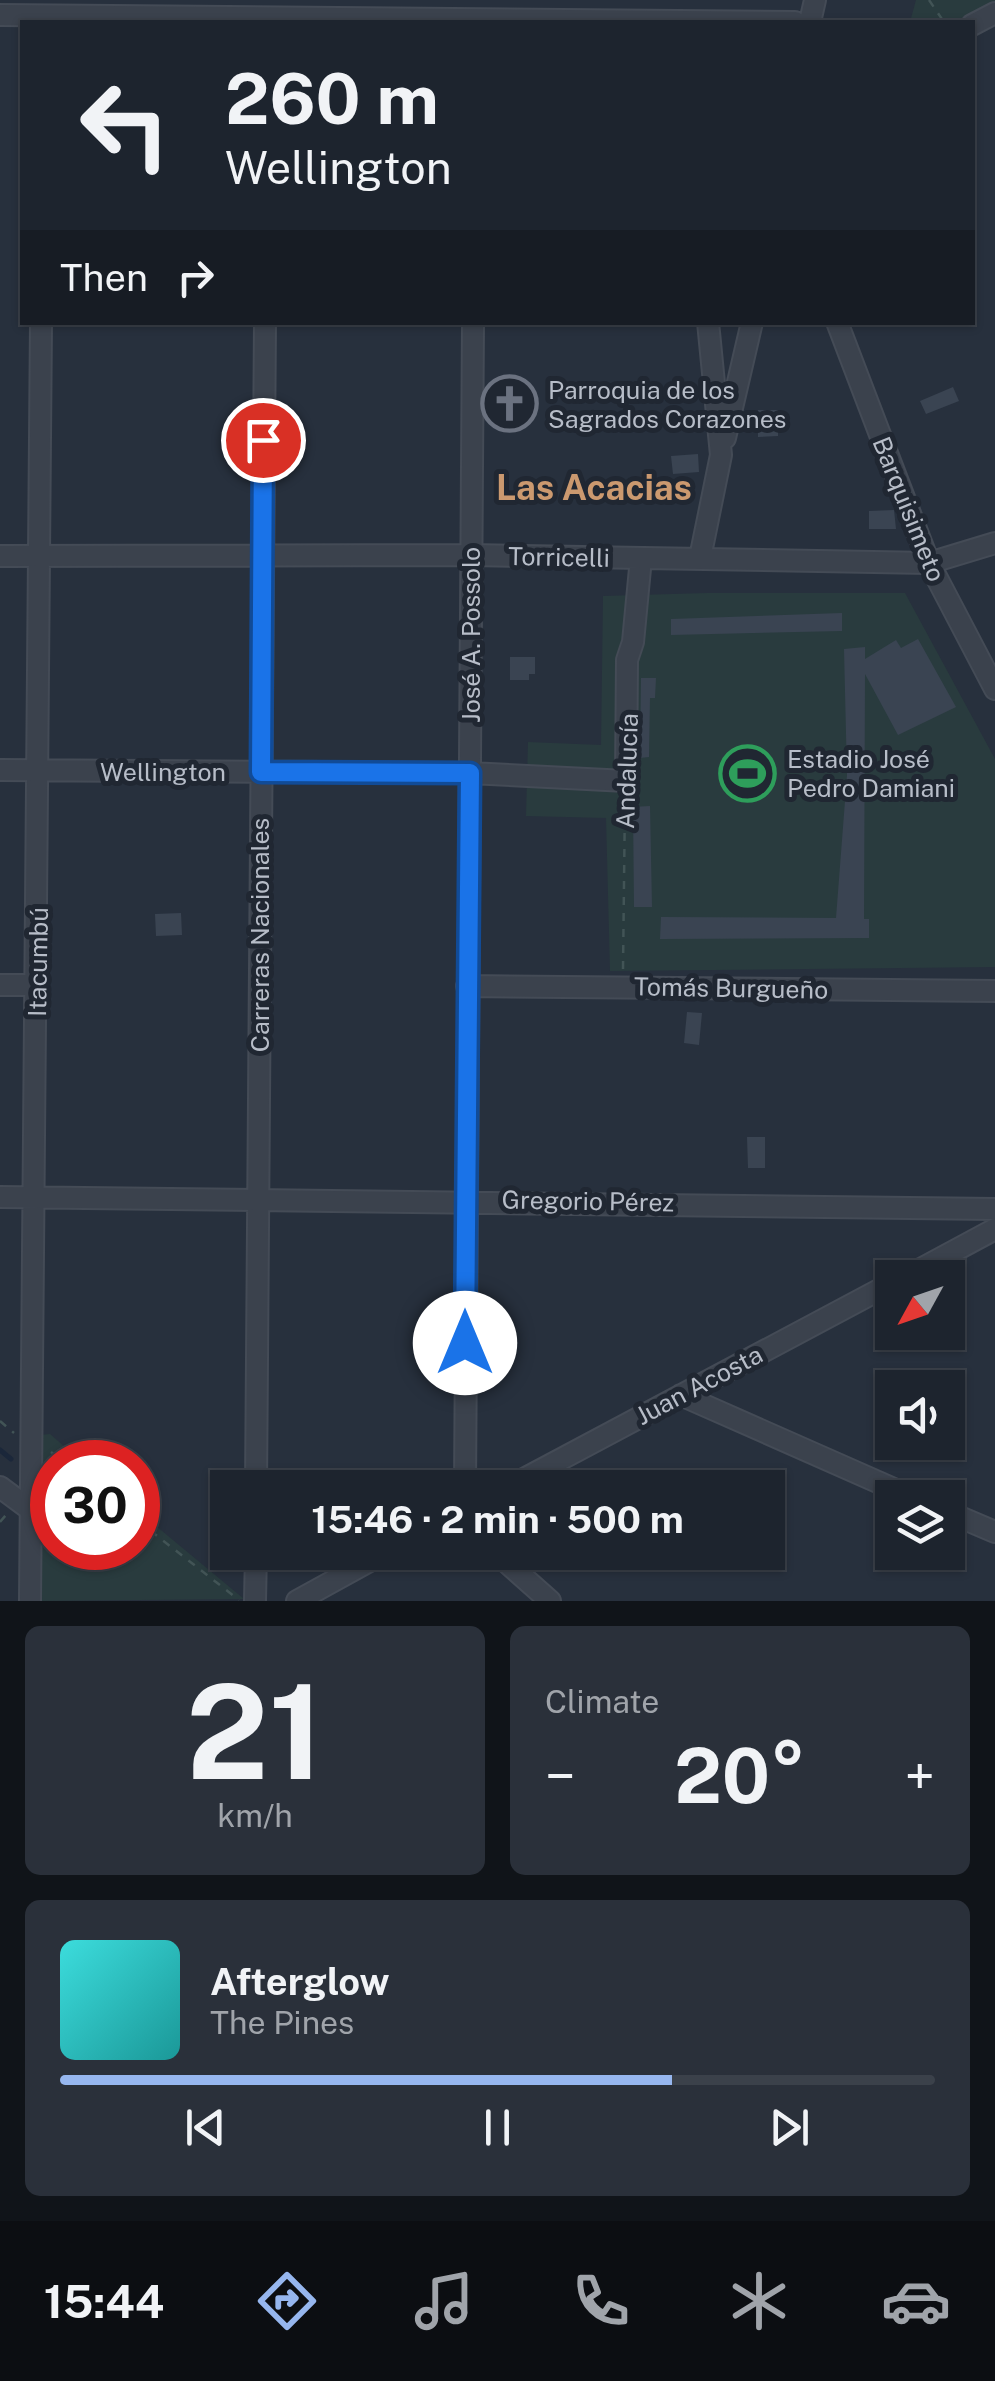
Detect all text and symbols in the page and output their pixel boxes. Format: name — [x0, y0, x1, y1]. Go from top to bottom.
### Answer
text: 260 m — [225, 57, 439, 140]
icon: left — [60, 60, 190, 190]
text: Wellington — [225, 141, 452, 194]
icon: right — [168, 250, 223, 305]
text: Then — [60, 255, 148, 300]
church icon: Parroquia de los Sagrados Corazones — [479, 374, 539, 434]
place label: Parroquia de los Sagrados Corazones — [548, 375, 786, 434]
pin — [221, 398, 306, 483]
icon: arrive — [236, 413, 291, 468]
street label: Barquisimeto — [866, 432, 952, 586]
district label: Las Acacias — [496, 467, 692, 508]
street label: Torricelli — [508, 541, 610, 573]
street label: José A. Possolo — [456, 547, 486, 723]
street label: Andalucía — [610, 713, 644, 829]
sports icon: Estadio José Pedro Damiani — [718, 743, 778, 803]
place label: Estadio José Pedro Damiani — [787, 744, 955, 803]
street label: Wellington — [100, 757, 226, 787]
street label: Carreras Nacionales — [245, 818, 275, 1052]
street label: Itacumbú — [22, 907, 54, 1017]
street label: Tomás Burgueño — [634, 971, 828, 1005]
street label: Gregorio Pérez — [501, 1184, 675, 1218]
north arrow — [875, 1260, 965, 1350]
map controls — [875, 1260, 965, 1570]
position arrow — [413, 1291, 517, 1395]
street label: Juan Acosta — [630, 1339, 768, 1431]
button: sound — [875, 1370, 965, 1460]
speed limit sign: 30 — [30, 1440, 160, 1570]
button: layers — [875, 1480, 965, 1570]
text: 15:46 · 2 min · 500 m — [311, 1497, 684, 1542]
text: 21 — [186, 1656, 324, 1808]
text: Climate — [545, 1683, 659, 1720]
text: 20° — [674, 1732, 806, 1820]
text: − — [545, 1744, 576, 1808]
text: + — [904, 1744, 935, 1808]
text: km/h — [217, 1797, 293, 1834]
text: Afterglow — [210, 1959, 390, 2004]
text: The Pines — [210, 2004, 354, 2041]
icon: previous — [178, 2100, 233, 2155]
icon: pause — [470, 2100, 525, 2155]
icon: next — [762, 2100, 817, 2155]
icon: directions — [252, 2266, 322, 2336]
icon: music — [409, 2266, 479, 2336]
icon: phone — [566, 2266, 636, 2336]
icon: climate — [724, 2266, 794, 2336]
icon: car — [881, 2266, 951, 2336]
text: 15:44 — [44, 2275, 164, 2328]

